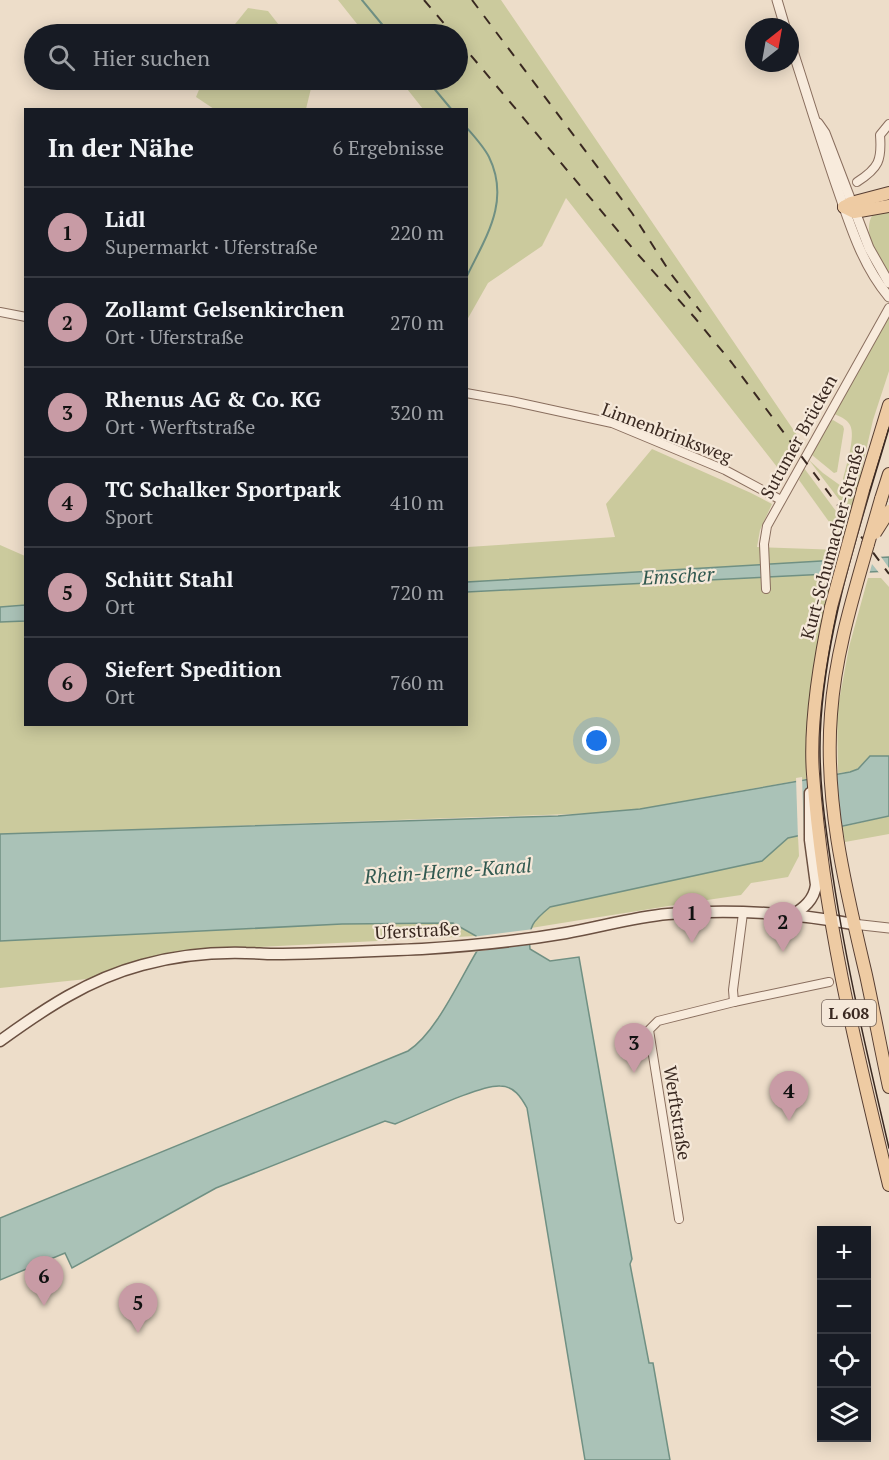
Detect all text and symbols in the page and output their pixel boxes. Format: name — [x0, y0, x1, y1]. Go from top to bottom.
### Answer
north arrow — [745, 18, 799, 72]
search box — [24, 24, 468, 90]
icon: search — [45, 41, 78, 74]
text: Hier suchen — [93, 43, 210, 72]
text: In der Nähe — [48, 130, 194, 164]
text: 6 Ergebnisse — [332, 134, 444, 161]
text: Lidl — [105, 204, 146, 233]
text: 1 — [62, 219, 73, 246]
text: 220 m — [390, 219, 444, 246]
text: Supermarkt · Uferstraße — [105, 233, 318, 260]
text: Zollamt Gelsenkirchen — [105, 294, 344, 323]
text: 2 — [62, 309, 73, 336]
text: 270 m — [390, 309, 444, 336]
text: Ort · Uferstraße — [105, 323, 244, 350]
street label: Sutumer Brücken — [754, 370, 842, 503]
text: Rhenus AG & Co. KG — [105, 384, 321, 413]
street label: Linnenbrinksweg — [599, 396, 736, 468]
text: 3 — [62, 399, 73, 426]
text: 320 m — [390, 399, 444, 426]
text: Ort · Werftstraße — [105, 413, 255, 440]
street label: Kurt-Schumacher-Straße — [794, 442, 870, 642]
text: TC Schalker Sportpark — [105, 474, 341, 503]
text: 4 — [62, 489, 73, 516]
text: 410 m — [390, 489, 444, 516]
text: Sport — [105, 503, 153, 530]
water label: Emscher — [640, 560, 716, 591]
text: Schütt Stahl — [105, 564, 234, 593]
text: 5 — [62, 579, 73, 606]
text: 720 m — [390, 579, 444, 606]
text: Ort — [105, 593, 135, 620]
text: Siefert Spedition — [105, 654, 282, 683]
text: 6 — [62, 669, 73, 696]
text: 760 m — [390, 669, 444, 696]
text: Ort — [105, 683, 135, 710]
your location — [582, 726, 611, 755]
water label: Rhein-Herne-Kanal — [362, 851, 533, 890]
pin: 1 — [672, 894, 712, 943]
pin: 2 — [764, 902, 802, 952]
street label: Uferstraße — [374, 916, 460, 944]
road number: L 608 — [822, 1000, 876, 1026]
pin: 3 — [614, 1024, 654, 1073]
street label: Werftstraße — [659, 1064, 697, 1162]
pin: 4 — [770, 1072, 808, 1121]
map controls — [817, 1226, 871, 1442]
button: + — [817, 1226, 871, 1280]
pin: 6 — [24, 1256, 63, 1306]
button: − — [817, 1280, 871, 1334]
pin: 5 — [118, 1284, 158, 1333]
button: locate — [817, 1334, 871, 1388]
button: layers — [817, 1388, 871, 1442]

